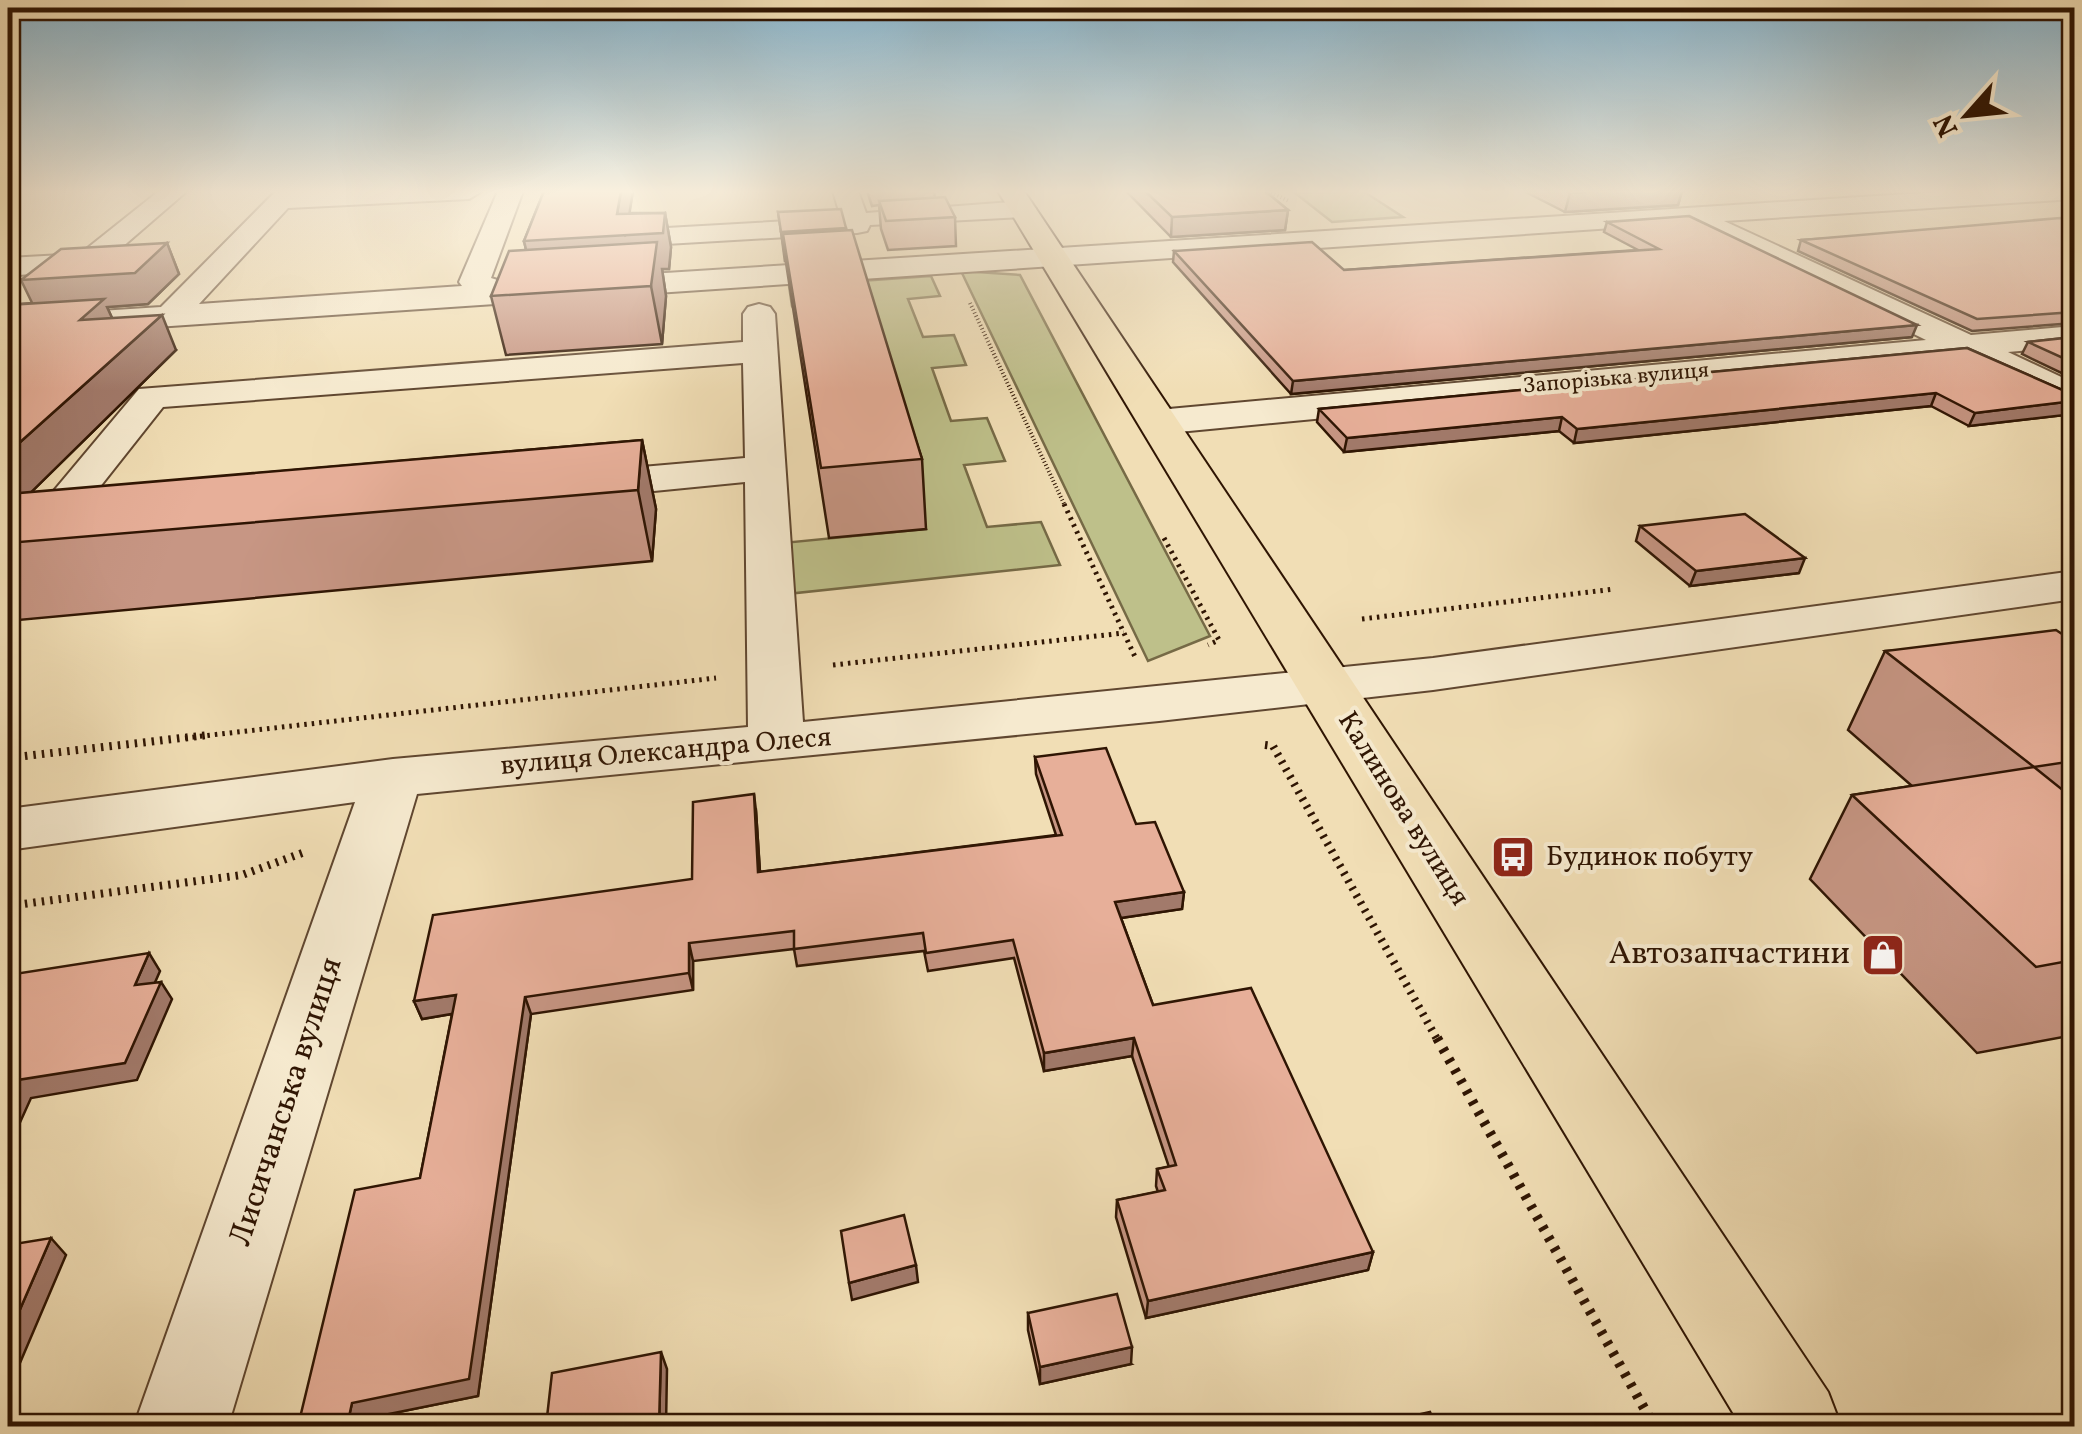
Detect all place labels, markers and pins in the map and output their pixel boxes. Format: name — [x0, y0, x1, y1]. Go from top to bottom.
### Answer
bus stop icon: Будинок побуту — [1490, 834, 1536, 880]
place label: Будинок побуту — [1546, 838, 1753, 877]
shop icon: Автозапчастини — [1860, 932, 1906, 978]
place label: Автозапчастини — [1609, 933, 1850, 977]

